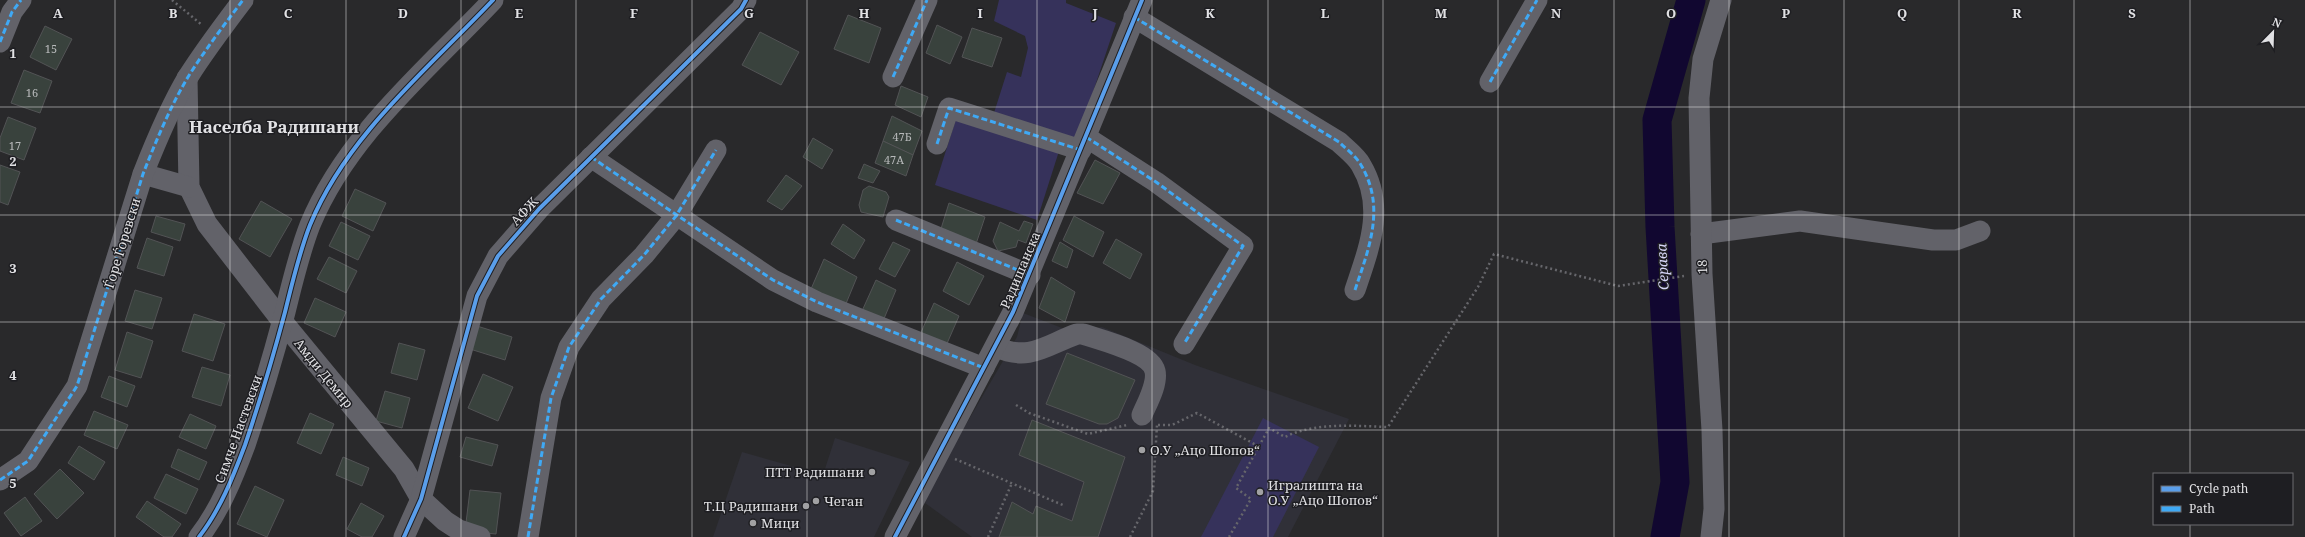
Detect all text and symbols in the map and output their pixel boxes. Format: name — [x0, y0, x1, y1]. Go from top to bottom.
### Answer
text: A — [53, 4, 63, 22]
text: B — [169, 4, 178, 22]
text: C — [284, 4, 293, 22]
text: D — [398, 4, 408, 22]
text: E — [515, 4, 524, 22]
text: F — [630, 4, 638, 22]
text: G — [744, 4, 754, 22]
text: H — [859, 4, 870, 22]
text: I — [977, 4, 983, 22]
text: J — [1091, 4, 1098, 22]
text: K — [1205, 4, 1215, 22]
text: L — [1321, 4, 1330, 22]
text: M — [1435, 4, 1448, 22]
text: N — [1551, 4, 1562, 22]
text: O — [1666, 4, 1676, 22]
text: P — [1782, 4, 1791, 22]
text: Q — [1897, 4, 1907, 22]
text: R — [2012, 4, 2022, 22]
text: S — [2128, 4, 2136, 22]
north arrow — [2253, 12, 2293, 52]
text: N — [2270, 14, 2284, 31]
house number: 15 — [45, 41, 57, 56]
text: 1 — [9, 44, 17, 62]
house number: 16 — [26, 85, 38, 100]
district label: Населба Радишани — [189, 115, 359, 138]
house number: 47Б — [892, 129, 912, 144]
house number: 17 — [9, 138, 21, 153]
text: 2 — [9, 152, 17, 170]
house number: 47А — [884, 152, 904, 167]
street label: АФЖ — [506, 193, 542, 229]
street label: Ѓоре Ѓоревски — [100, 195, 144, 290]
street label: Радишанска — [996, 229, 1044, 311]
water label: Серава — [1651, 243, 1673, 291]
text: 3 — [9, 259, 17, 277]
street label: 18 — [1693, 259, 1711, 275]
street label: Амди Демир — [290, 335, 358, 411]
text: 4 — [9, 366, 17, 384]
street label: Симче Настевски — [210, 372, 266, 486]
place label: О.У „Ацо Шопов“ — [1150, 441, 1260, 459]
marker: О.У „Ацо Шопов“ — [1137, 445, 1147, 455]
place label: ПТТ Радишани — [765, 463, 864, 481]
marker: ПТТ Радишани — [867, 467, 877, 477]
legend — [2153, 473, 2293, 525]
text: 5 — [9, 474, 17, 492]
place label: Игралишта на О.У „Ацо Шопов“ — [1268, 476, 1378, 509]
text: Cycle path — [2189, 480, 2249, 497]
marker: Игралишта на О.У „Ацо Шопов“ — [1255, 487, 1265, 497]
place label: Чеган — [824, 492, 863, 510]
marker: Чеган — [811, 496, 821, 506]
place label: Т.Ц Радишани — [704, 497, 798, 515]
text: Path — [2189, 500, 2215, 517]
marker: Т.Ц Радишани — [801, 501, 811, 511]
place label: Мици — [761, 514, 800, 532]
marker: Мици — [748, 518, 758, 528]

